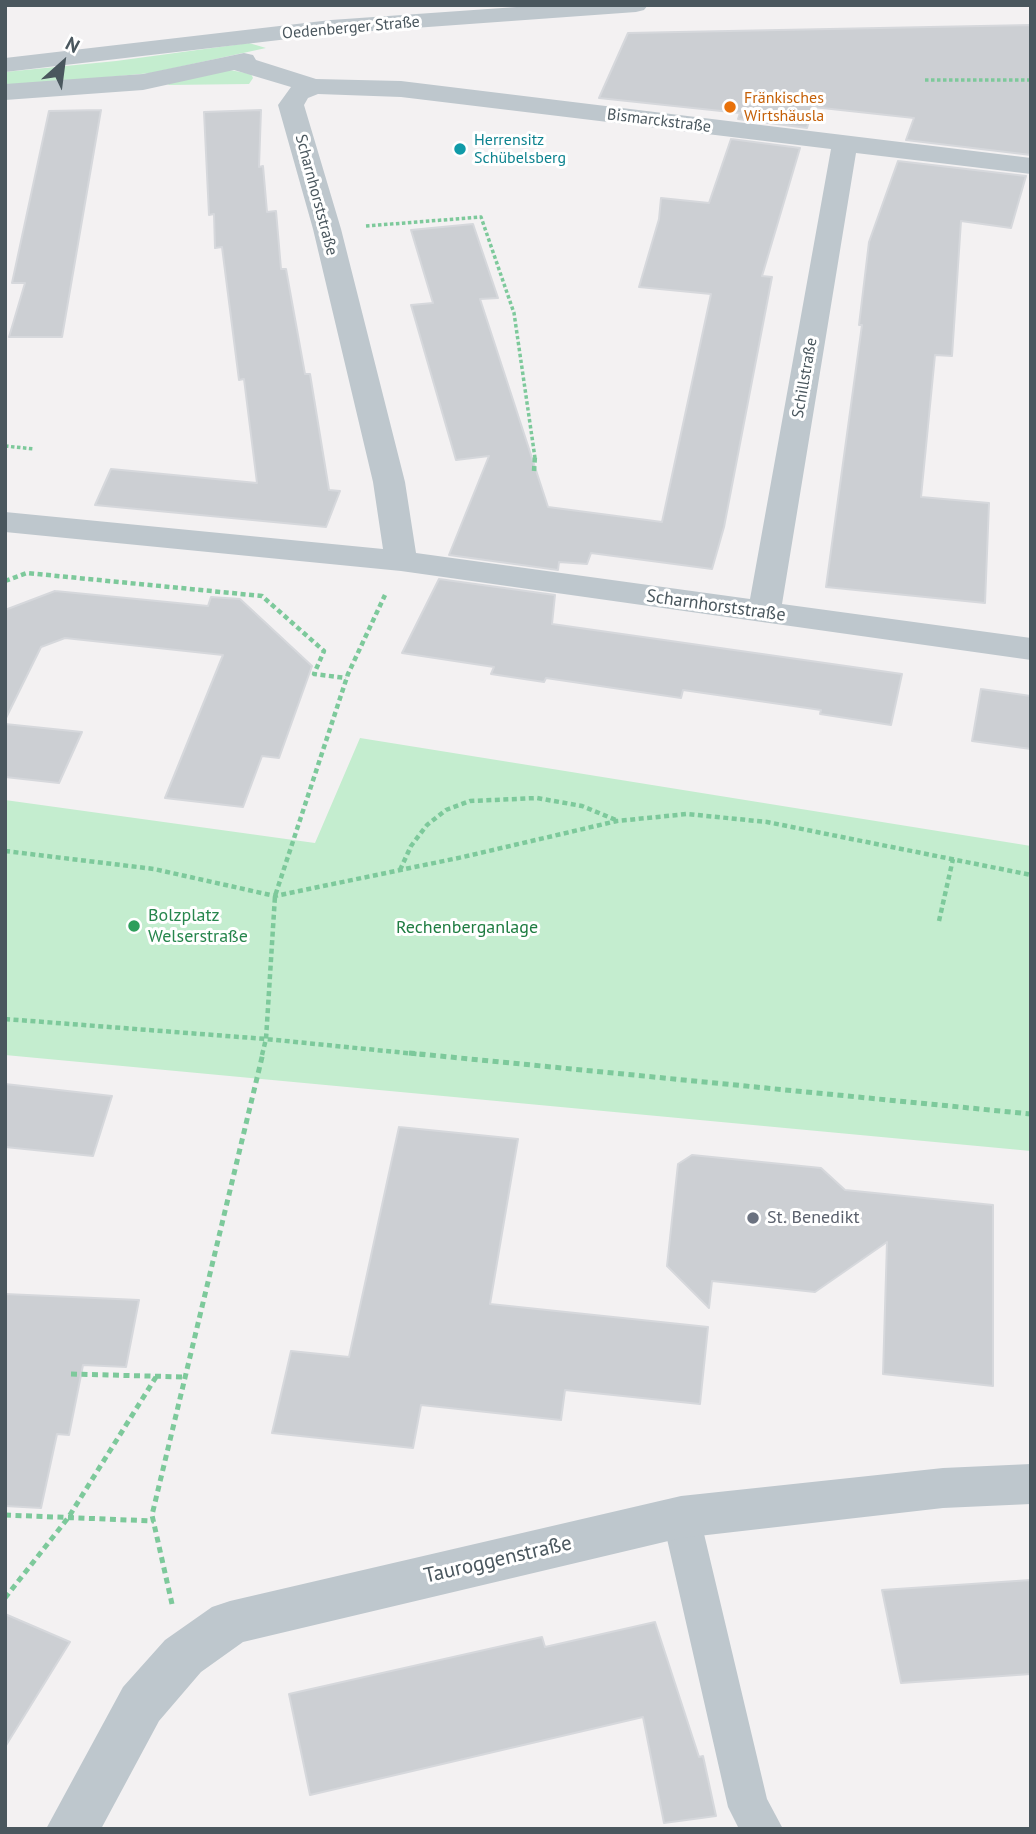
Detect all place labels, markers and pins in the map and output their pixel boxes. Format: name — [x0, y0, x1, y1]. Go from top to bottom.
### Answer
place label: Fränkisches Wirtshäusla — [744, 88, 824, 126]
marker: Fränkisches Wirtshäusla — [722, 99, 738, 115]
place label: Herrensitz Schübelsberg — [474, 130, 566, 168]
marker: Herrensitz Schübelsberg — [452, 141, 468, 157]
place label: Bolzplatz Welserstraße — [148, 905, 248, 948]
marker: Bolzplatz Welserstraße — [126, 918, 142, 934]
place label: St. Benedikt — [767, 1207, 859, 1229]
marker: St. Benedikt — [745, 1210, 761, 1226]

